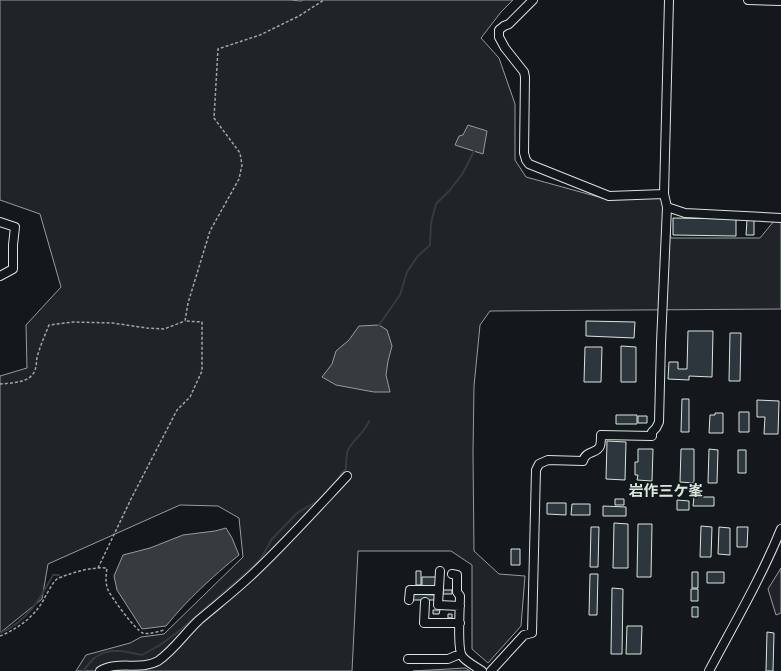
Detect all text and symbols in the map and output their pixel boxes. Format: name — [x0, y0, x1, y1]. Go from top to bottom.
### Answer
district label: 岩作三ケ峯 — [628, 481, 704, 500]

